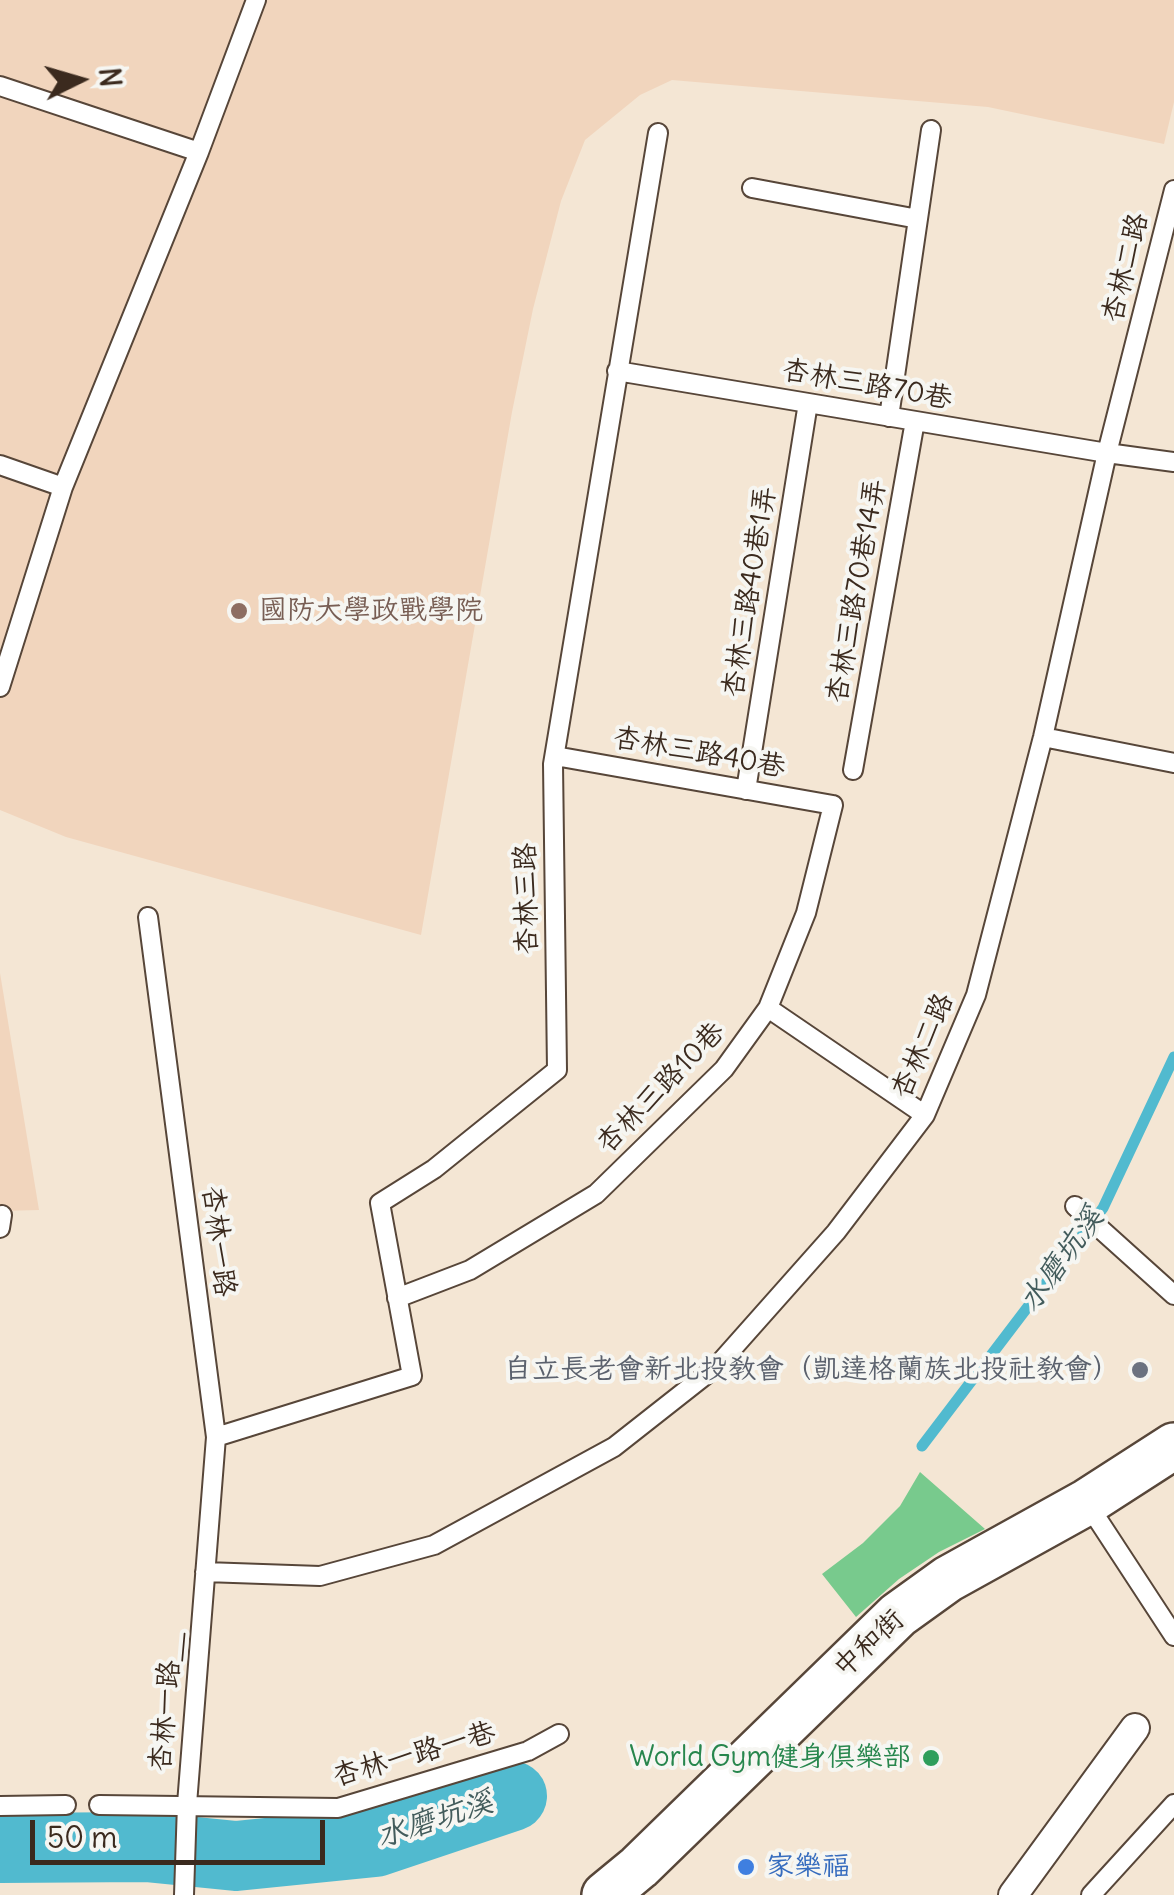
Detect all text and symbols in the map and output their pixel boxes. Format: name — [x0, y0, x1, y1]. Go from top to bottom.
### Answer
north arrow — [30, 30, 130, 130]
text: N — [91, 66, 129, 89]
street label: 杏林二路 — [1096, 210, 1156, 326]
street label: 杏林三路70巷 — [779, 354, 955, 416]
street label: 杏林三路70巷14弄 — [821, 476, 893, 706]
street label: 杏林三路40巷1弄 — [717, 484, 783, 700]
place label: 國防大學政戰學院 — [259, 594, 483, 628]
marker: 國防大學政戰學院 — [228, 600, 250, 622]
street label: 杏林三路40巷 — [610, 721, 788, 785]
street label: 杏林三路 — [509, 843, 545, 955]
street label: 杏林二路 — [885, 988, 961, 1104]
street label: 杏林三路10巷 — [590, 1015, 732, 1161]
street label: 杏林一路 — [195, 1183, 241, 1299]
water label: 水磨坑溪 — [1012, 1201, 1112, 1319]
place label: 自立長老會新北投教會（凱達格蘭族北投社教會） — [504, 1353, 1120, 1387]
marker: 自立長老會新北投教會（凱達格蘭族北投社教會） — [1129, 1359, 1151, 1381]
street label: 中和街 — [827, 1603, 911, 1685]
street label: 杏林一路＿ — [144, 1631, 190, 1773]
street label: 杏林一路一巷 — [329, 1716, 499, 1794]
place label: World Gym健身俱樂部 — [629, 1741, 911, 1775]
marker: World Gym健身俱樂部 — [920, 1747, 942, 1769]
water label: 水磨坑溪 — [372, 1784, 498, 1856]
scale bar — [35, 1800, 330, 1862]
text: 50 m — [47, 1818, 117, 1856]
place label: 家樂福 — [766, 1850, 850, 1884]
marker: 家樂福 — [735, 1856, 757, 1878]

